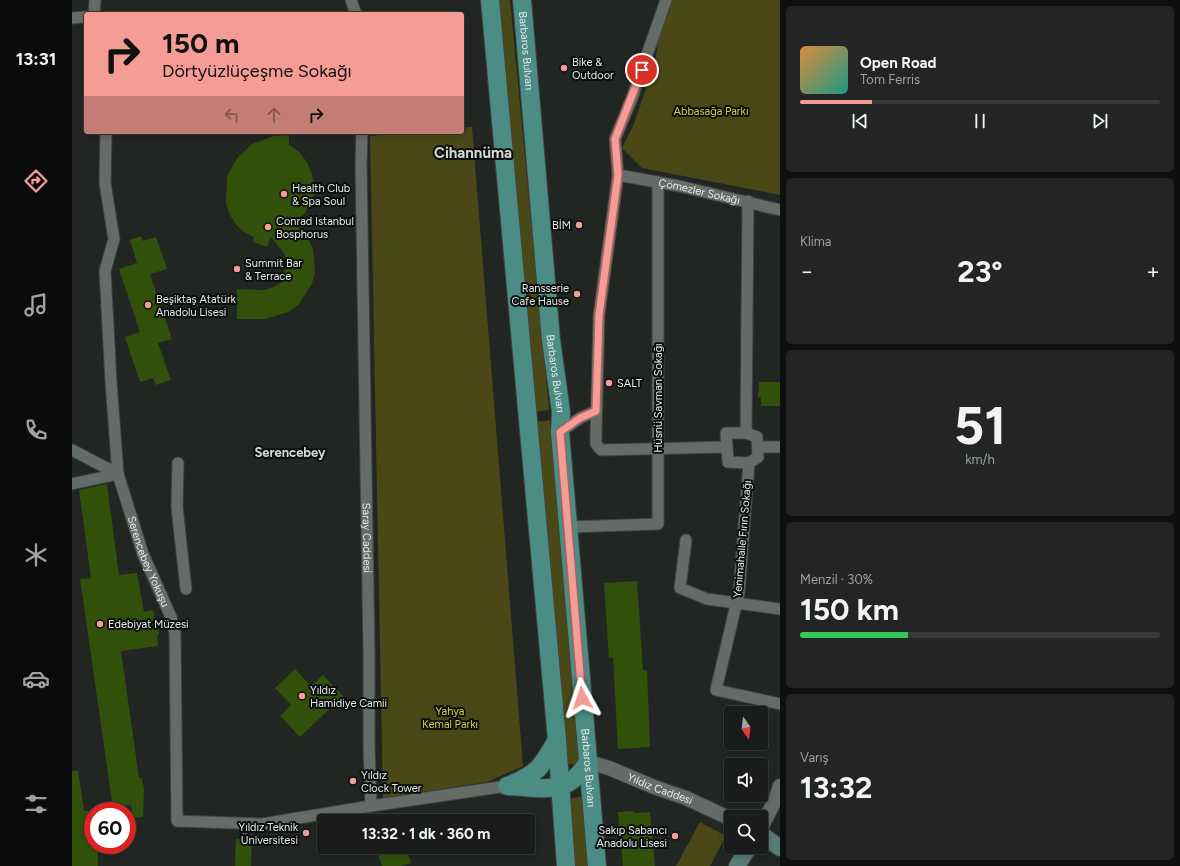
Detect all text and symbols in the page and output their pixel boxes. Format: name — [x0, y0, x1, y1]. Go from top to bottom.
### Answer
street label: Barbaros Bulvarı — [516, 11, 536, 91]
text: 150 m — [162, 26, 239, 60]
icon: right — [96, 28, 148, 80]
text: 13:31 — [16, 48, 56, 70]
pin — [625, 53, 659, 87]
text: Open Road — [860, 54, 937, 72]
place label: Bike & Outdoor — [572, 56, 614, 82]
icon: arrive — [631, 59, 653, 81]
text: Dörtyüzlüçeşme Sokağı — [162, 60, 352, 82]
marker: Bike & Outdoor — [559, 63, 569, 73]
text: Tom Ferris — [860, 72, 920, 87]
icon: left — [221, 104, 243, 126]
icon: ahead — [263, 104, 285, 126]
icon: right — [305, 104, 327, 126]
park label: Abbasağa Parkı — [674, 105, 748, 118]
icon: previous — [849, 110, 871, 132]
icon: pause — [969, 110, 991, 132]
icon: next — [1089, 110, 1111, 132]
district label: Cihannüma — [434, 144, 512, 162]
icon: directions — [22, 167, 50, 195]
street label: Çömezler Sokağı — [658, 176, 741, 207]
place label: Health Club & Spa Soul — [292, 182, 350, 208]
marker: Health Club & Spa Soul — [279, 189, 289, 199]
place label: Conrad Istanbul Bosphorus — [276, 215, 354, 241]
place label: BİM — [552, 219, 571, 232]
marker: BİM — [574, 220, 584, 230]
marker: Conrad Istanbul Bosphorus — [263, 222, 273, 232]
text: Klima — [800, 234, 832, 249]
text: 23° — [957, 253, 1003, 290]
place label: Summit Bar & Terrace — [245, 257, 302, 283]
text: − — [800, 258, 814, 285]
text: + — [1146, 258, 1160, 285]
marker: Summit Bar & Terrace — [232, 264, 242, 274]
place label: Ransserie Cafe Hause — [512, 282, 569, 308]
marker: Ransserie Cafe Hause — [572, 289, 582, 299]
icon: music — [22, 291, 50, 319]
place label: Beşiktaş Atatürk Anadolu Lisesi — [156, 293, 237, 319]
marker: Beşiktaş Atatürk Anadolu Lisesi — [143, 300, 153, 310]
street label: Barbaros Bulvarı — [544, 334, 567, 413]
street label: Hüsnü Savman Sokağı — [652, 343, 665, 453]
place label: SALT — [617, 377, 642, 390]
marker: SALT — [604, 378, 614, 388]
text: 51 — [954, 395, 1006, 457]
icon: phone — [22, 416, 50, 444]
district label: Serencebey — [254, 445, 326, 460]
text: km/h — [965, 452, 995, 467]
street label: Yenimahalle Fırın Sokağı — [731, 480, 754, 598]
street label: Saray Caddesi — [360, 503, 374, 573]
street label: Serencebey Yokuşu — [125, 514, 172, 609]
icon: climate — [22, 541, 50, 569]
text: Menzil · 30% — [800, 572, 873, 587]
text: 150 km — [800, 591, 899, 628]
place label: Edebiyat Müzesi — [108, 618, 189, 631]
marker: Edebiyat Müzesi — [95, 619, 105, 629]
icon: car — [22, 665, 50, 693]
position arrow — [561, 677, 603, 719]
place label: Yıldız Hamidiye Camii — [310, 684, 387, 710]
marker: Yıldız Hamidiye Camii — [297, 691, 307, 701]
park label: Yahya Kemal Parkı — [422, 705, 478, 731]
north arrow — [724, 706, 768, 750]
map controls — [724, 706, 768, 854]
street label: Barbaros Bulvarı — [578, 728, 598, 808]
text: Varış — [800, 750, 829, 765]
button: sound — [724, 758, 768, 802]
place label: Yıldız Clock Tower — [361, 769, 422, 795]
text: 13:32 — [800, 769, 872, 806]
street label: Yıldız Caddesi — [625, 771, 695, 807]
marker: Yıldız Clock Tower — [348, 776, 358, 786]
icon: filters — [22, 790, 50, 818]
speed limit sign: 60 — [84, 802, 136, 854]
button: search — [724, 810, 768, 854]
place label: Yıldız Teknik Üniversitesi — [239, 821, 299, 847]
place label: Sakıp Sabancı Anadolu Lisesi — [597, 824, 667, 850]
text: 13:32 · 1 dk · 360 m — [362, 825, 490, 843]
marker: Yıldız Teknik Üniversitesi — [301, 828, 311, 838]
marker: Sakıp Sabancı Anadolu Lisesi — [670, 831, 680, 841]

